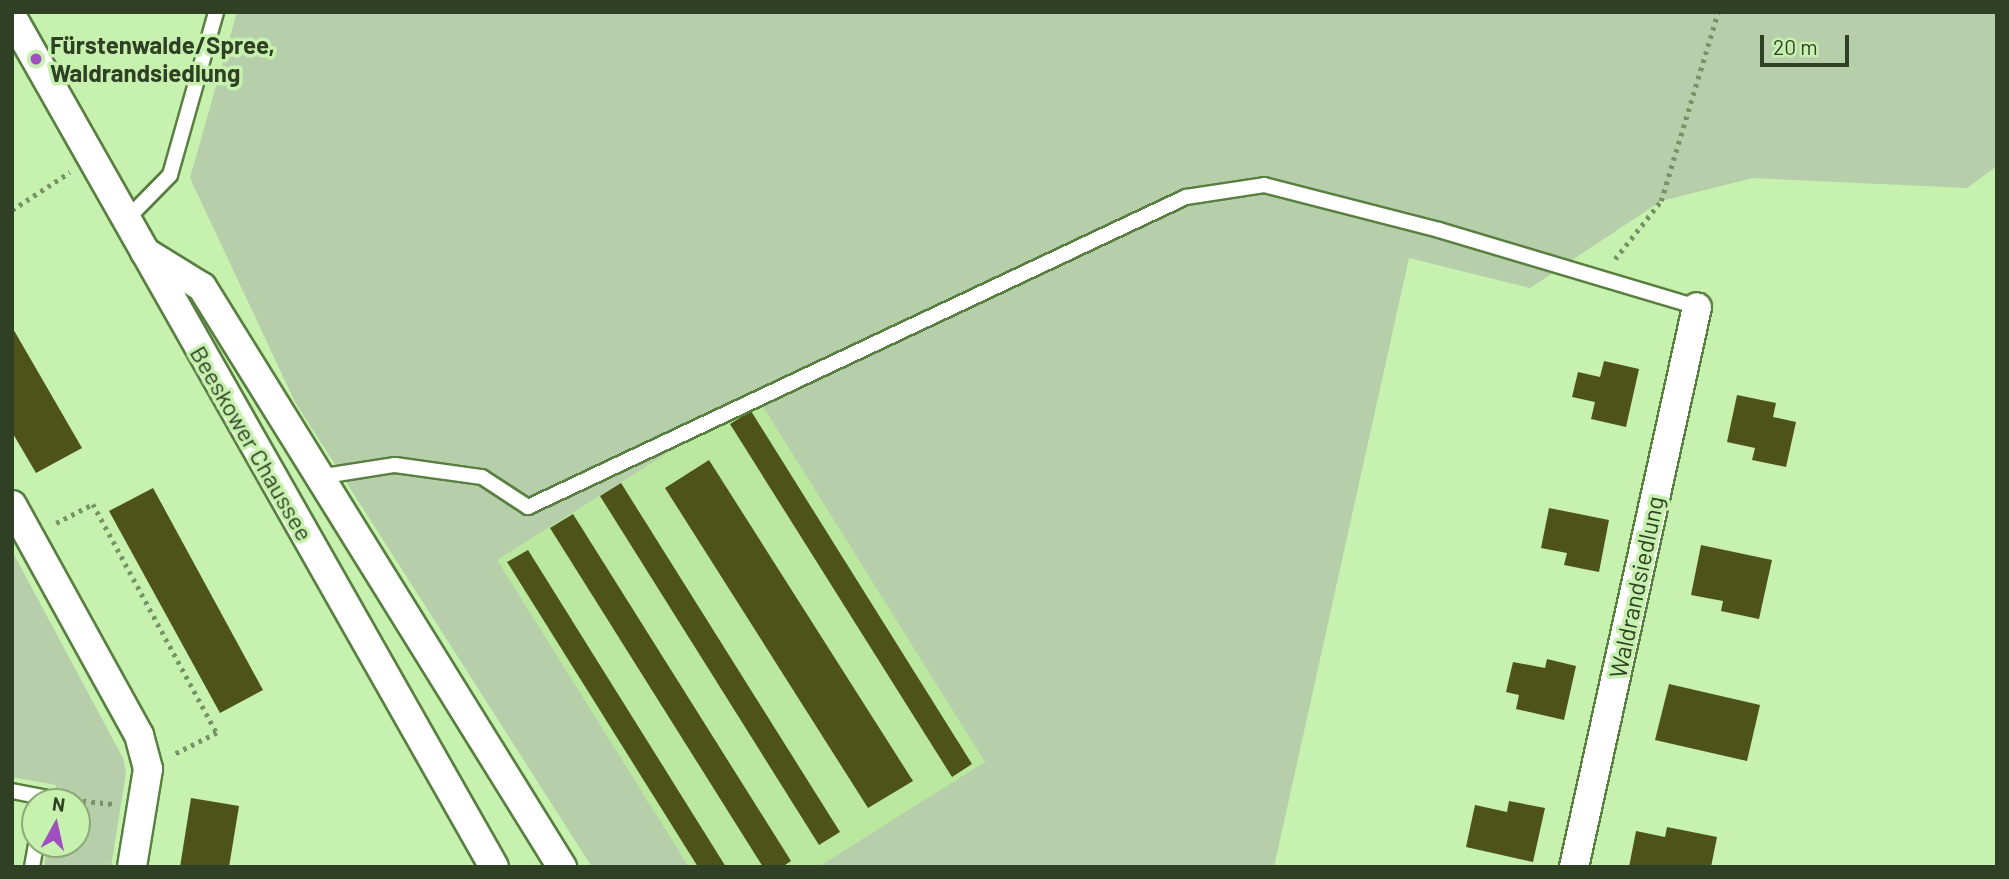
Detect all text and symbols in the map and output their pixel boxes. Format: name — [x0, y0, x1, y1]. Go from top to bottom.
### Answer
scale bar — [1764, 21, 1853, 65]
place label: Fürstenwalde/Spree, Waldrandsiedlung — [50, 31, 275, 87]
text: 20 m — [1773, 34, 1818, 59]
marker: Fürstenwalde/Spree, Waldrandsiedlung — [28, 51, 44, 67]
street label: Beeskower Chaussee — [184, 340, 320, 546]
street label: Waldrandsiedlung — [1603, 493, 1669, 681]
north arrow — [21, 788, 91, 858]
text: N — [51, 791, 67, 816]

